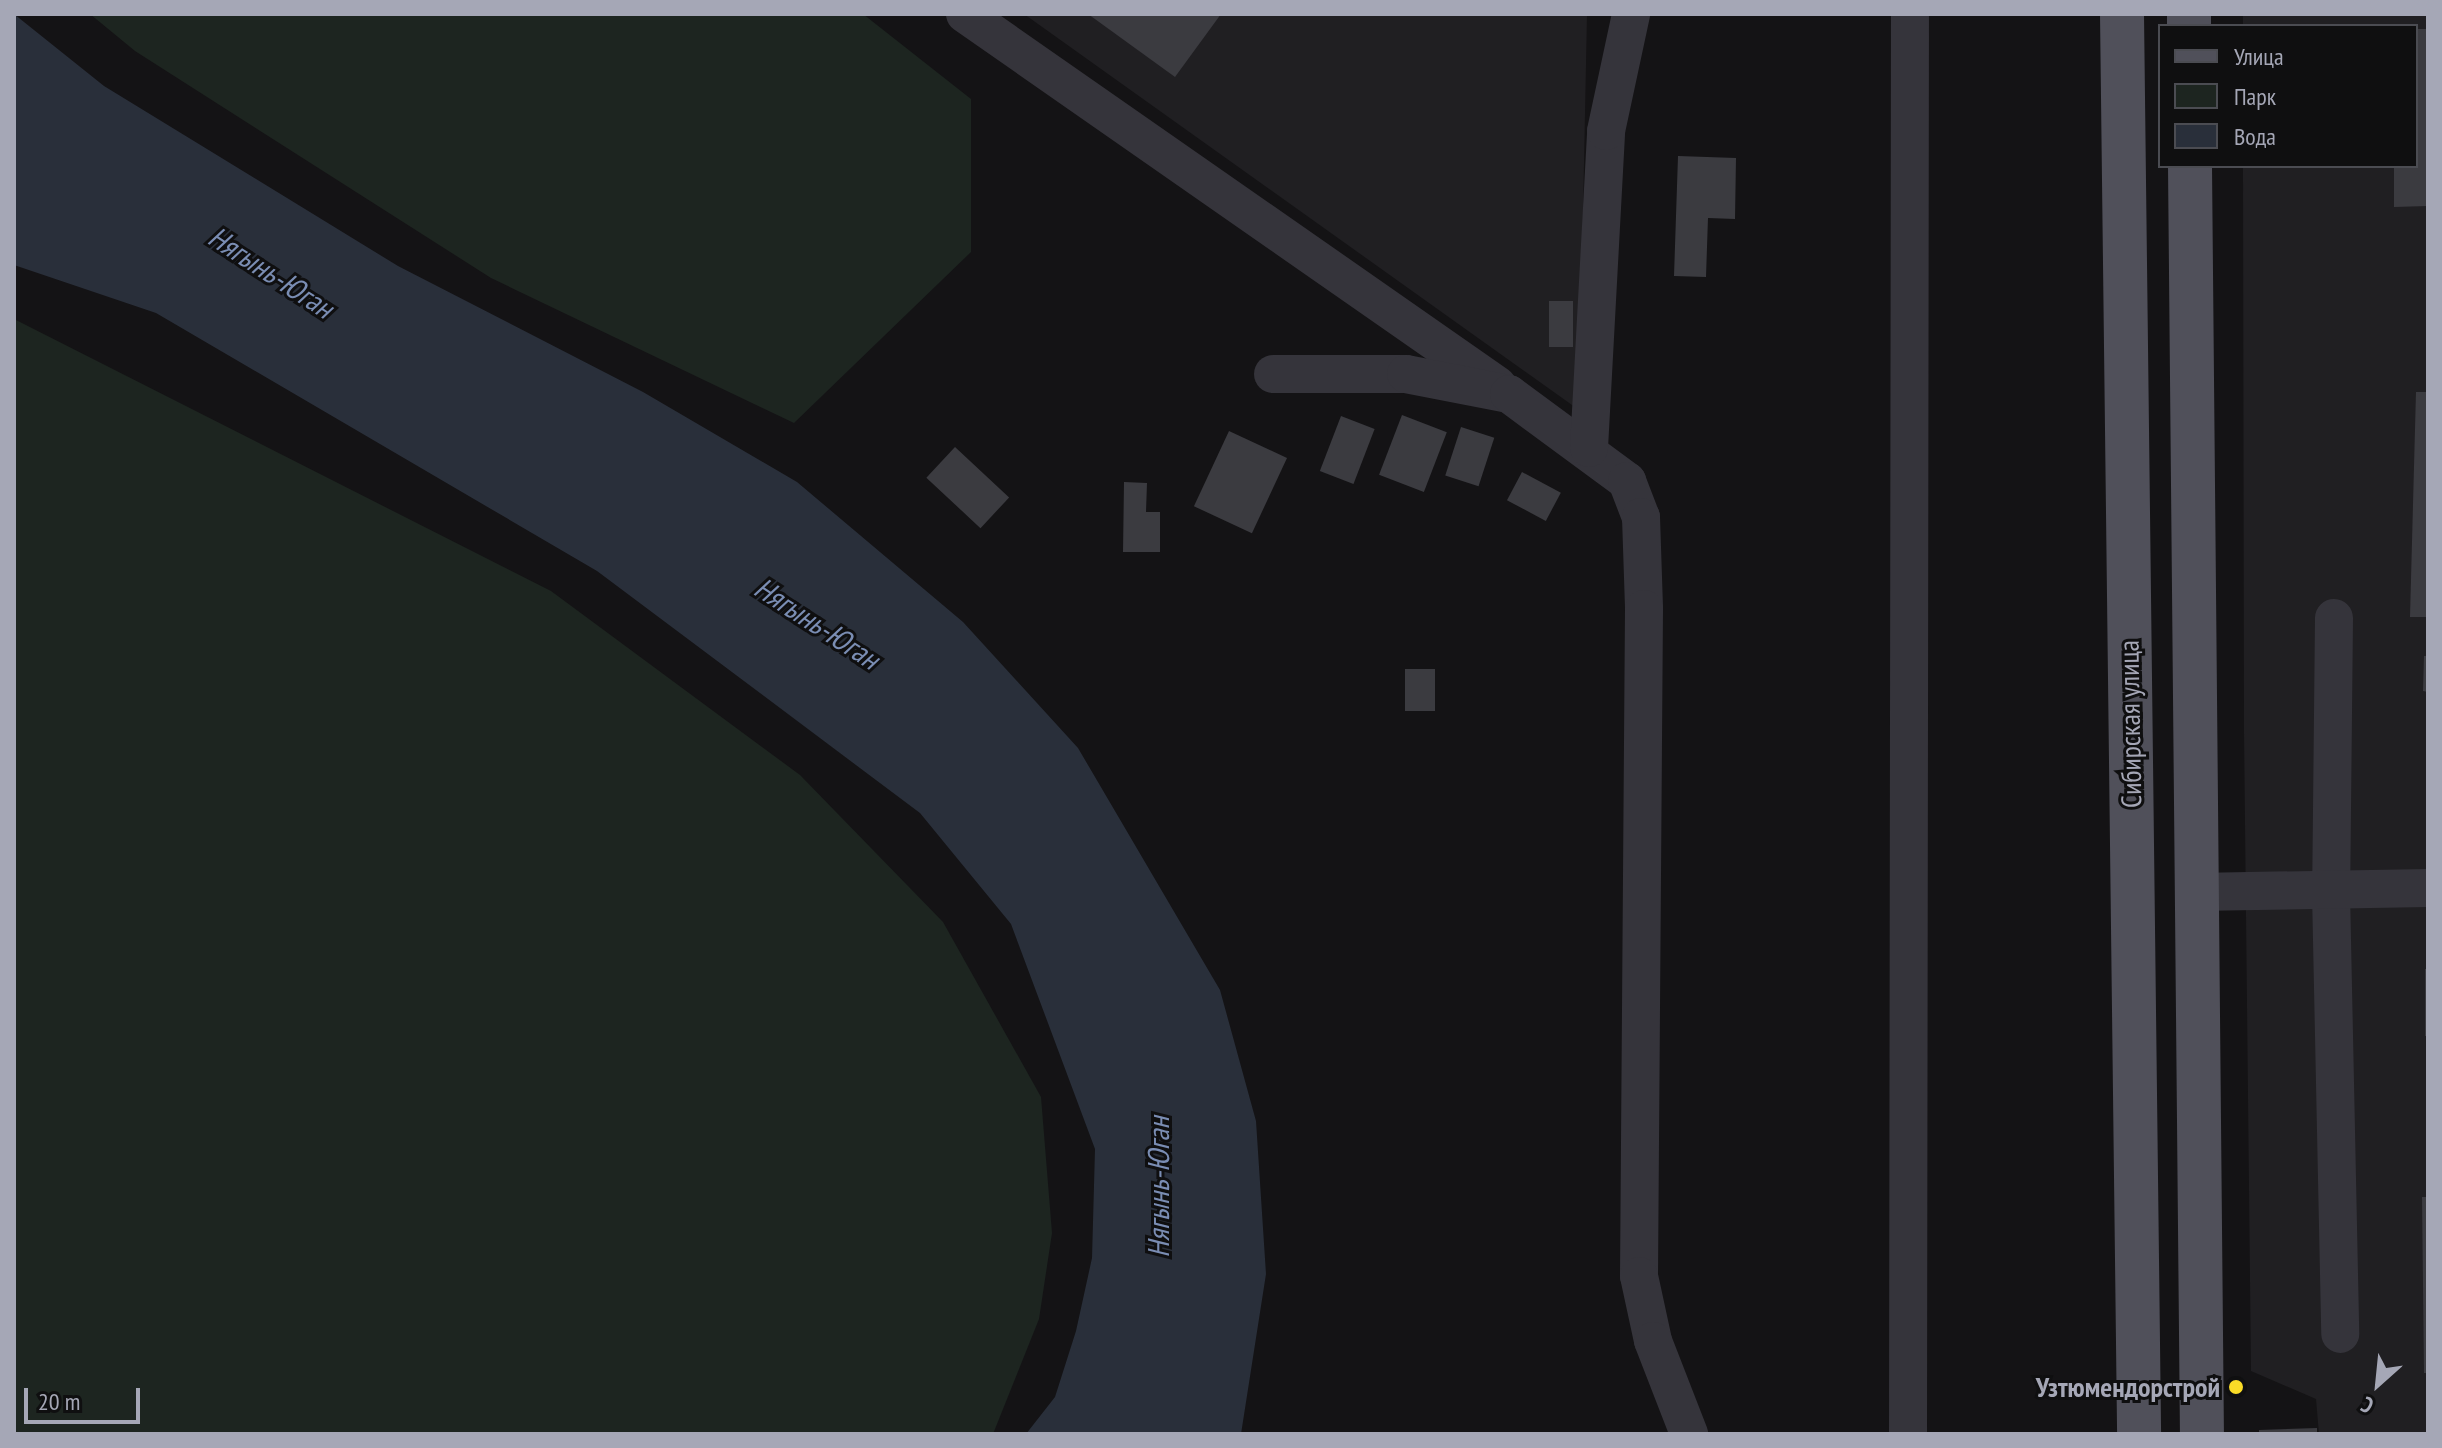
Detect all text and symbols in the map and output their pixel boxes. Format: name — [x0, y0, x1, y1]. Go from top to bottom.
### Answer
legend — [2158, 24, 2418, 168]
text: Улица — [2234, 41, 2284, 72]
text: Парк — [2234, 81, 2276, 112]
text: Вода — [2234, 121, 2276, 152]
water label: Нягынь-Юган — [202, 218, 340, 326]
water label: Нягынь-Юган — [748, 569, 886, 677]
street label: Сибирская улица — [2112, 640, 2148, 808]
water label: Нягынь-Юган — [1140, 1116, 1176, 1258]
north arrow — [2338, 1344, 2418, 1424]
place label: Узтюмендорстрой — [2036, 1370, 2220, 1404]
scale bar — [28, 1372, 144, 1422]
marker: Узтюмендорстрой — [2227, 1378, 2245, 1396]
text: 20 m — [38, 1386, 80, 1417]
text: С — [2356, 1391, 2378, 1420]

